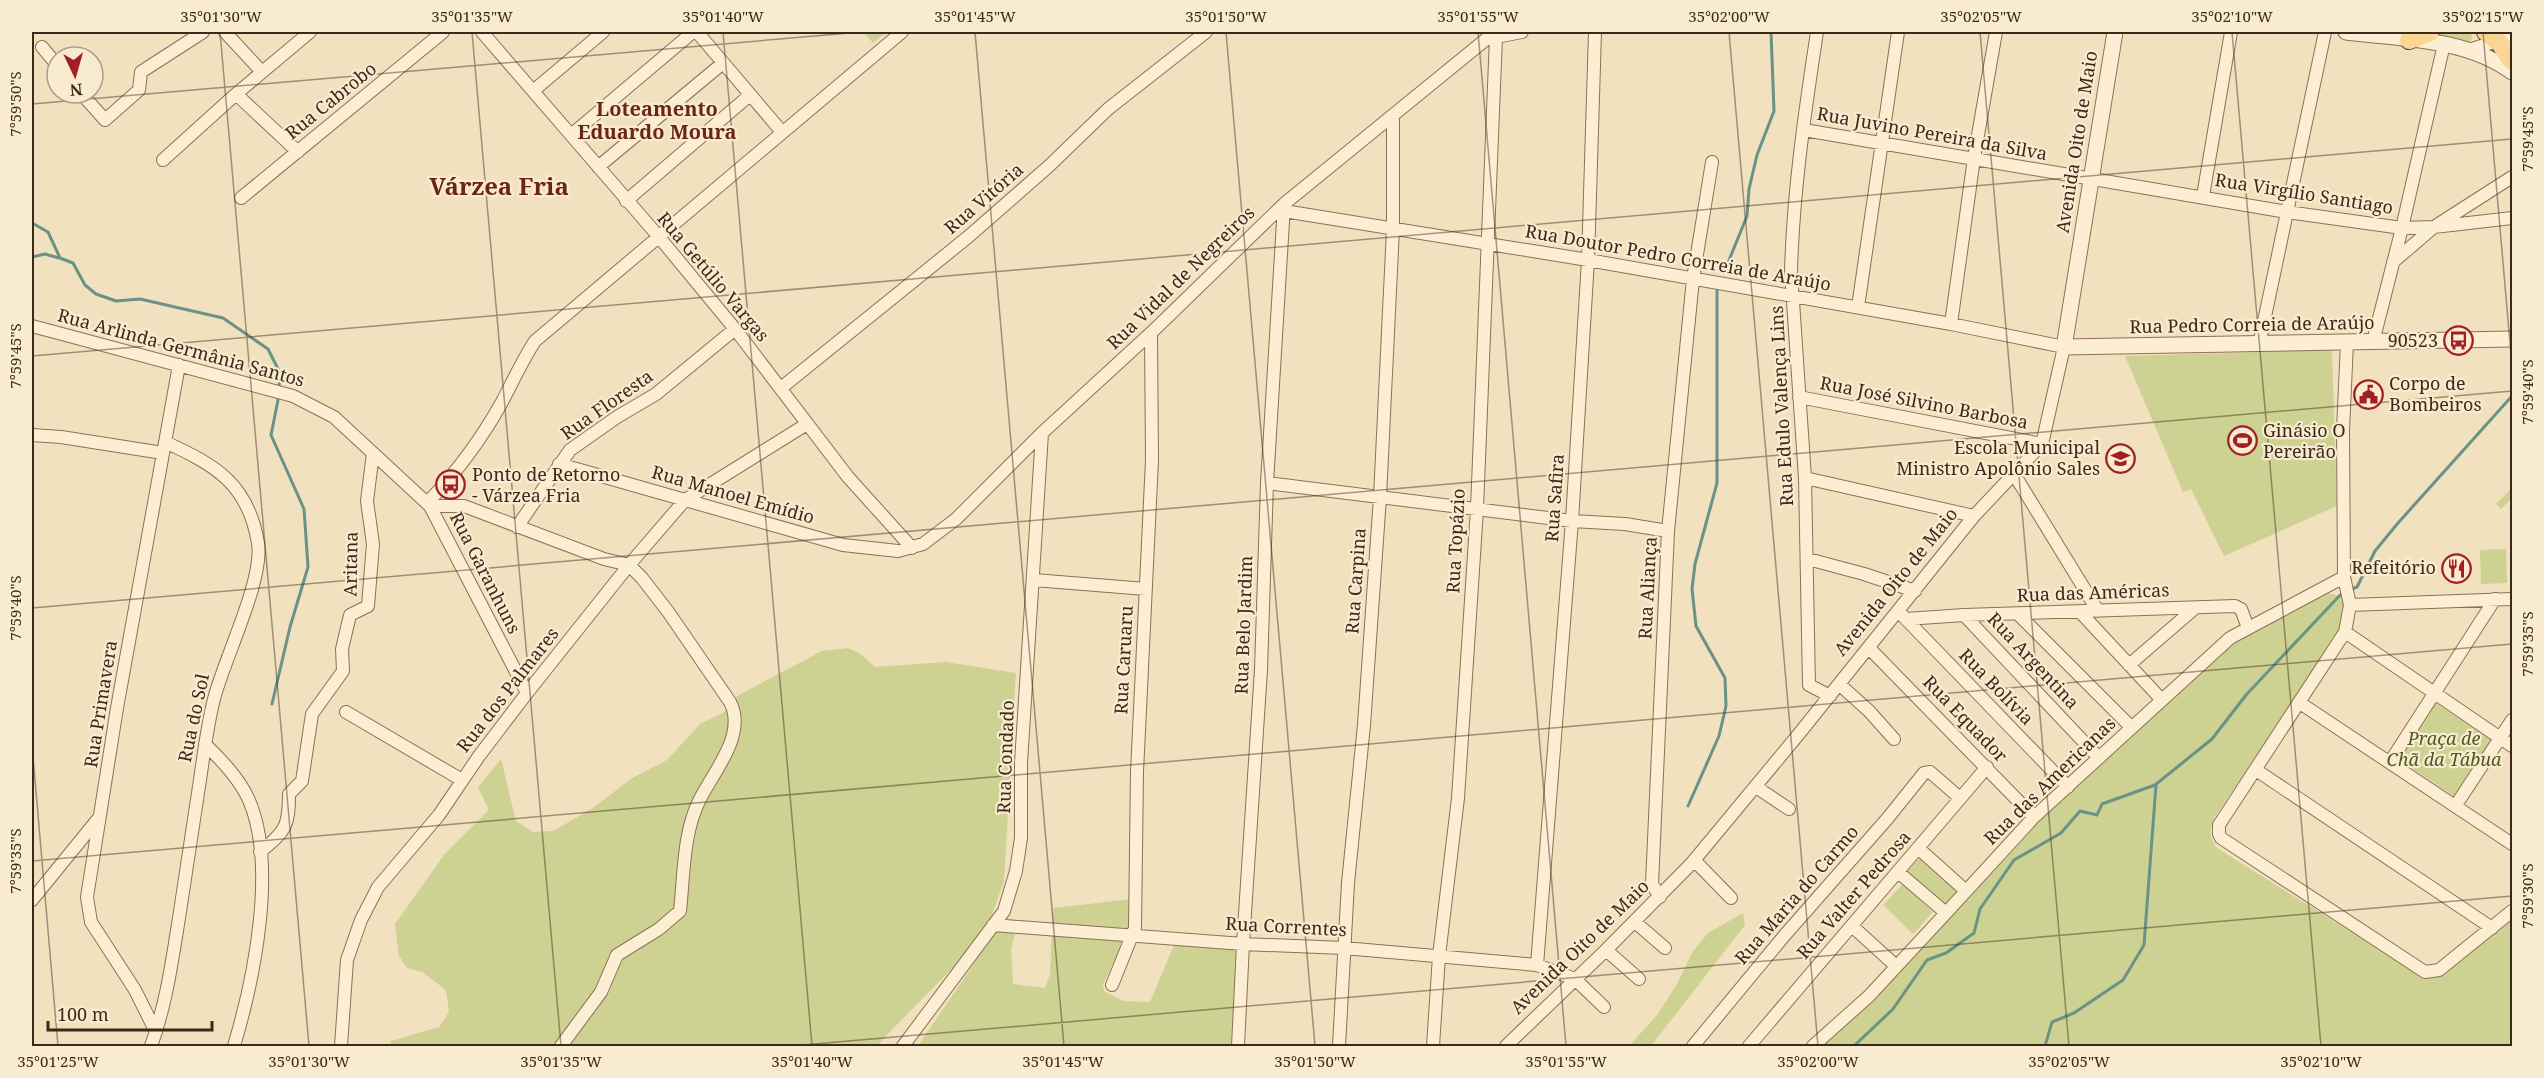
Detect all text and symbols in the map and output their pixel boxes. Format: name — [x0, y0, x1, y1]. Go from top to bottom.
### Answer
text: 35°01'30"W — [180, 6, 262, 26]
text: 35°01'35"W — [431, 6, 513, 26]
text: 35°01'40"W — [682, 6, 764, 26]
text: 35°01'45"W — [934, 6, 1016, 26]
text: 35°01'50"W — [1185, 6, 1267, 26]
text: 35°01'55"W — [1437, 6, 1519, 26]
text: 35°02'00"W — [1688, 6, 1770, 26]
text: 35°02'05"W — [1940, 6, 2022, 26]
text: 35°02'10"W — [2191, 6, 2273, 26]
text: 35°02'15"W — [2442, 6, 2524, 26]
north arrow — [45, 45, 105, 105]
street label: Avenida Oito de Maio — [2050, 49, 2102, 235]
street label: Rua Cabrobo — [280, 56, 381, 144]
text: 7°59'50"S — [5, 71, 25, 137]
text: N — [69, 78, 84, 101]
district label: Loteamento Eduardo Moura — [577, 95, 737, 145]
street label: Rua Juvino Pereira da Silva — [1815, 101, 2049, 165]
text: 7°59'45"S — [2517, 106, 2537, 172]
street label: Rua Vitória — [939, 157, 1028, 239]
street label: Rua Virgílio Santiago — [2213, 167, 2395, 219]
district label: Várzea Fria — [429, 169, 569, 202]
street label: Rua Vidal de Negreiros — [1101, 200, 1259, 354]
street label: Rua Getúlio Vargas — [652, 206, 775, 346]
street label: Rua Doutor Pedro Correia de Araújo — [1523, 218, 1833, 296]
street label: Rua Arlinda Germânia Santos — [55, 302, 307, 392]
street label: Rua Edulo Valença Lins — [1764, 305, 1798, 507]
street label: Rua Pedro Correia de Araújo — [2129, 310, 2375, 338]
text: 7°59'45"S — [5, 323, 25, 389]
bus stop icon: 90523 — [2443, 325, 2475, 357]
place label: 90523 — [2388, 328, 2438, 352]
text: 7°59'40"S — [2517, 359, 2537, 425]
street label: Rua Floresta — [556, 364, 657, 445]
street label: Rua José Silvino Barbosa — [1818, 370, 2030, 434]
place label: Corpo de Bombeiros — [2389, 371, 2482, 416]
public building icon: Corpo de Bombeiros — [2352, 378, 2384, 410]
place label: Ginásio O Pereirão — [2263, 418, 2346, 463]
sports icon: Ginásio O Pereirão — [2226, 425, 2258, 457]
place label: Escola Municipal Ministro Apolônio Sales — [1896, 435, 2100, 480]
school or university icon: Escola Municipal Ministro Apolônio Sales — [2105, 442, 2137, 474]
street label: Rua Safira — [1539, 453, 1569, 543]
street label: Rua Manoel Emídio — [649, 459, 817, 529]
place label: Ponto de Retorno - Várzea Fria — [472, 462, 620, 507]
bus stop icon: Ponto de Retorno - Várzea Fria — [435, 469, 467, 501]
street label: Rua Topázio — [1440, 488, 1470, 594]
street label: Avenida Oito de Maio — [1828, 502, 1962, 660]
street label: Rua Garanhuns — [445, 508, 527, 637]
street label: Rua Carpina — [1339, 527, 1371, 635]
street label: Aritana — [337, 531, 363, 597]
street label: Rua Aliança — [1632, 536, 1662, 640]
restaurant icon: Refeitório — [2441, 552, 2473, 584]
street label: Rua Belo Jardim — [1229, 555, 1257, 695]
place label: Refeitório — [2351, 555, 2436, 579]
text: 7°59'40"S — [5, 575, 25, 641]
street label: Rua das Américas — [2016, 577, 2170, 607]
street label: Rua Caruaru — [1108, 604, 1138, 715]
street label: Rua Argentina — [1983, 607, 2085, 714]
text: 7°59'35"S — [2517, 611, 2537, 677]
street label: Rua dos Palmares — [451, 622, 564, 757]
street label: Rua Primavera — [78, 638, 122, 769]
street label: Rua Bolívia — [1954, 643, 2039, 730]
street label: Rua Equador — [1918, 670, 2014, 767]
street label: Rua do Sol — [172, 671, 214, 764]
street label: Rua Condado — [991, 700, 1019, 814]
street label: Rua das Americanas — [1978, 711, 2120, 850]
park label: Praça de Chã da Tábua — [2387, 726, 2502, 771]
street label: Rua Maria do Carmo — [1729, 820, 1863, 969]
street label: Rua Valter Pedrosa — [1791, 825, 1916, 964]
text: 7°59'35"S — [5, 828, 25, 894]
text: 7°59'30"S — [2517, 863, 2537, 929]
street label: Avenida Oito de Maio — [1505, 874, 1654, 1019]
street label: Rua Correntes — [1225, 911, 1347, 941]
scale bar — [48, 994, 212, 1032]
text: 100 m — [57, 1002, 109, 1026]
text: 35°01'25"W — [17, 1051, 99, 1071]
text: 35°01'30"W — [268, 1051, 350, 1071]
text: 35°01'35"W — [520, 1051, 602, 1071]
text: 35°01'40"W — [771, 1051, 853, 1071]
text: 35°01'45"W — [1022, 1051, 1104, 1071]
text: 35°01'50"W — [1274, 1051, 1356, 1071]
text: 35°01'55"W — [1525, 1051, 1607, 1071]
text: 35°02'00"W — [1777, 1051, 1859, 1071]
text: 35°02'05"W — [2028, 1051, 2110, 1071]
text: 35°02'10"W — [2280, 1051, 2362, 1071]

